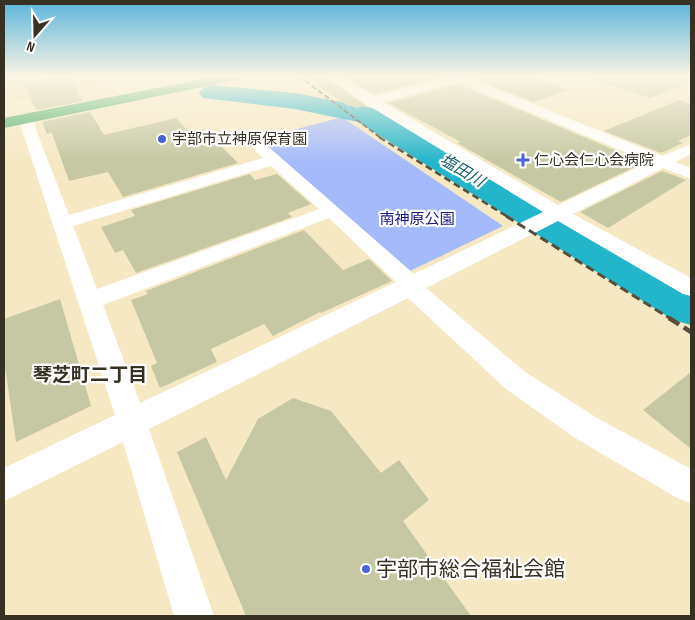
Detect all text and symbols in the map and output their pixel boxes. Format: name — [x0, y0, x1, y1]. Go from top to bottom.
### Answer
north arrow — [10, 10, 60, 60]
text: N — [24, 37, 37, 56]
place label: 宇部市立神原保育園 — [172, 130, 307, 149]
marker: 宇部市立神原保育園 — [156, 133, 168, 145]
water label: 塩田川 — [437, 150, 489, 193]
place label: 仁心会仁心会病院 — [534, 151, 654, 170]
marker: 仁心会仁心会病院 — [516, 153, 530, 167]
park label: 南神原公園 — [379, 210, 455, 229]
district label: 琴芝町二丁目 — [33, 364, 147, 387]
place label: 宇部市総合福祉会館 — [376, 557, 565, 582]
marker: 宇部市総合福祉会館 — [360, 563, 372, 575]

